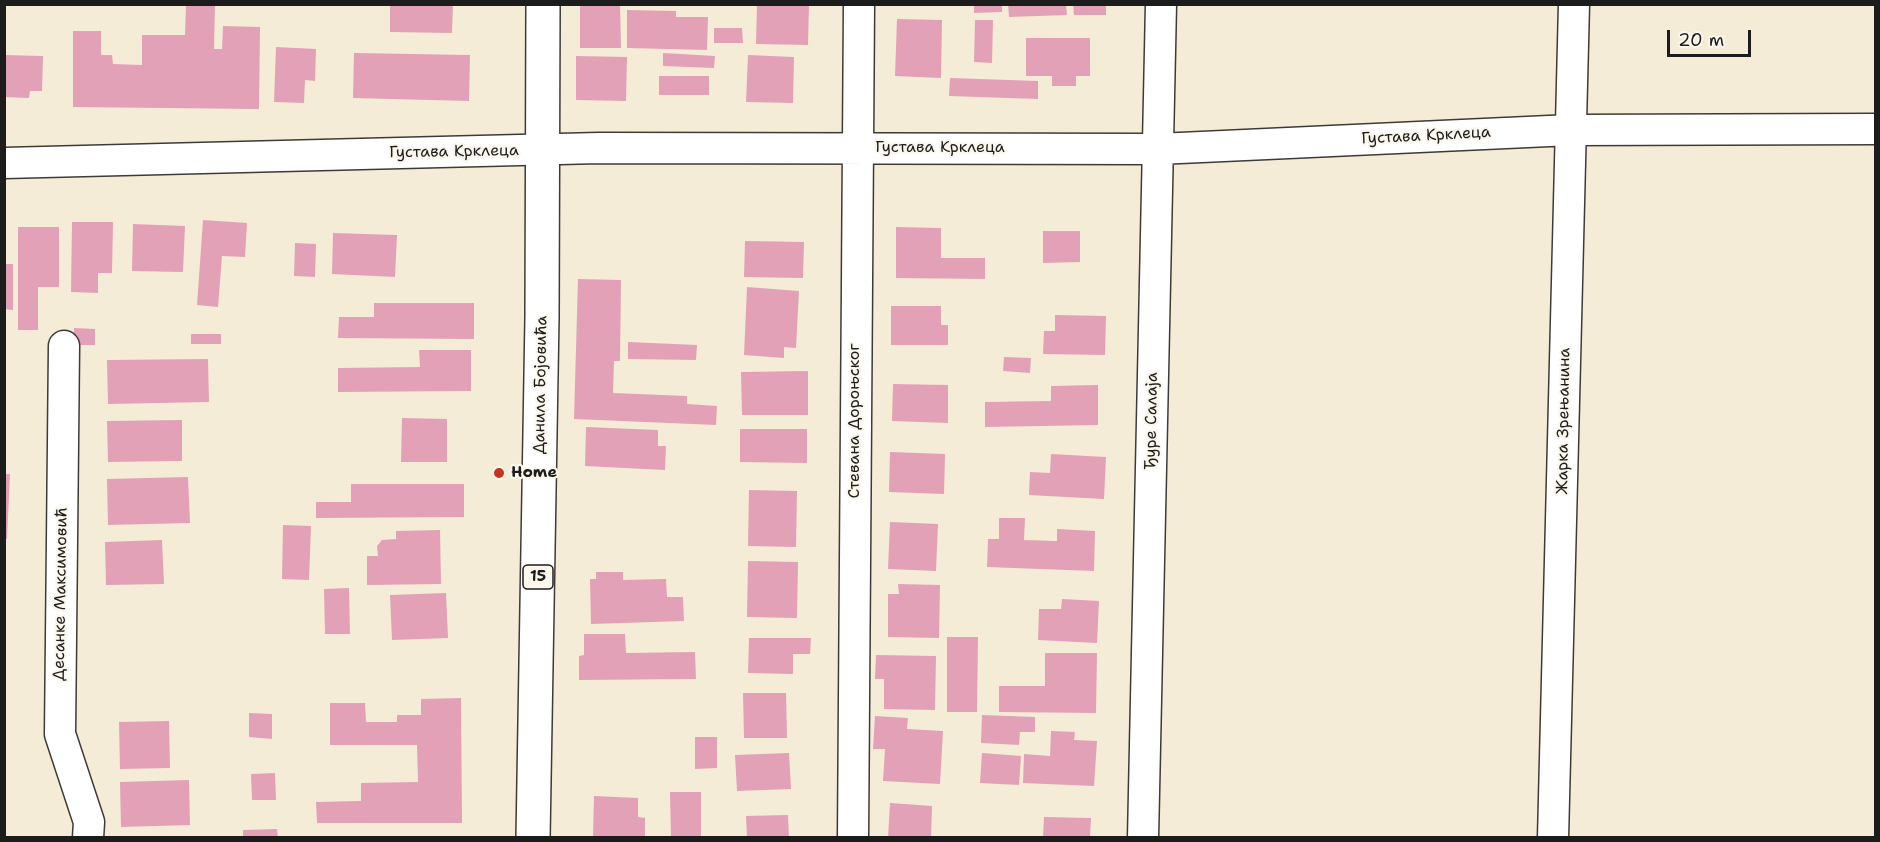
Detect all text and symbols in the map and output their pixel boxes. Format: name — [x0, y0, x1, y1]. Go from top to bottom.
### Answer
scale bar — [1670, 18, 1754, 56]
text: 20 m — [1678, 28, 1724, 52]
street label: Густава Крклеца — [1361, 123, 1491, 149]
street label: Густава Крклеца — [875, 138, 1005, 158]
street label: Густава Крклеца — [389, 141, 519, 163]
street label: Данила Бојовића — [530, 316, 552, 454]
street label: Стевана Дороњског — [845, 343, 865, 499]
street label: Жарка Зрењанина — [1553, 347, 1575, 495]
street label: Ђуре Салаја — [1142, 372, 1162, 470]
place label: Home — [511, 463, 557, 483]
marker: Home — [492, 466, 506, 480]
street label: Десанке Максимовић — [50, 507, 72, 681]
road number: 15 — [523, 565, 553, 589]

